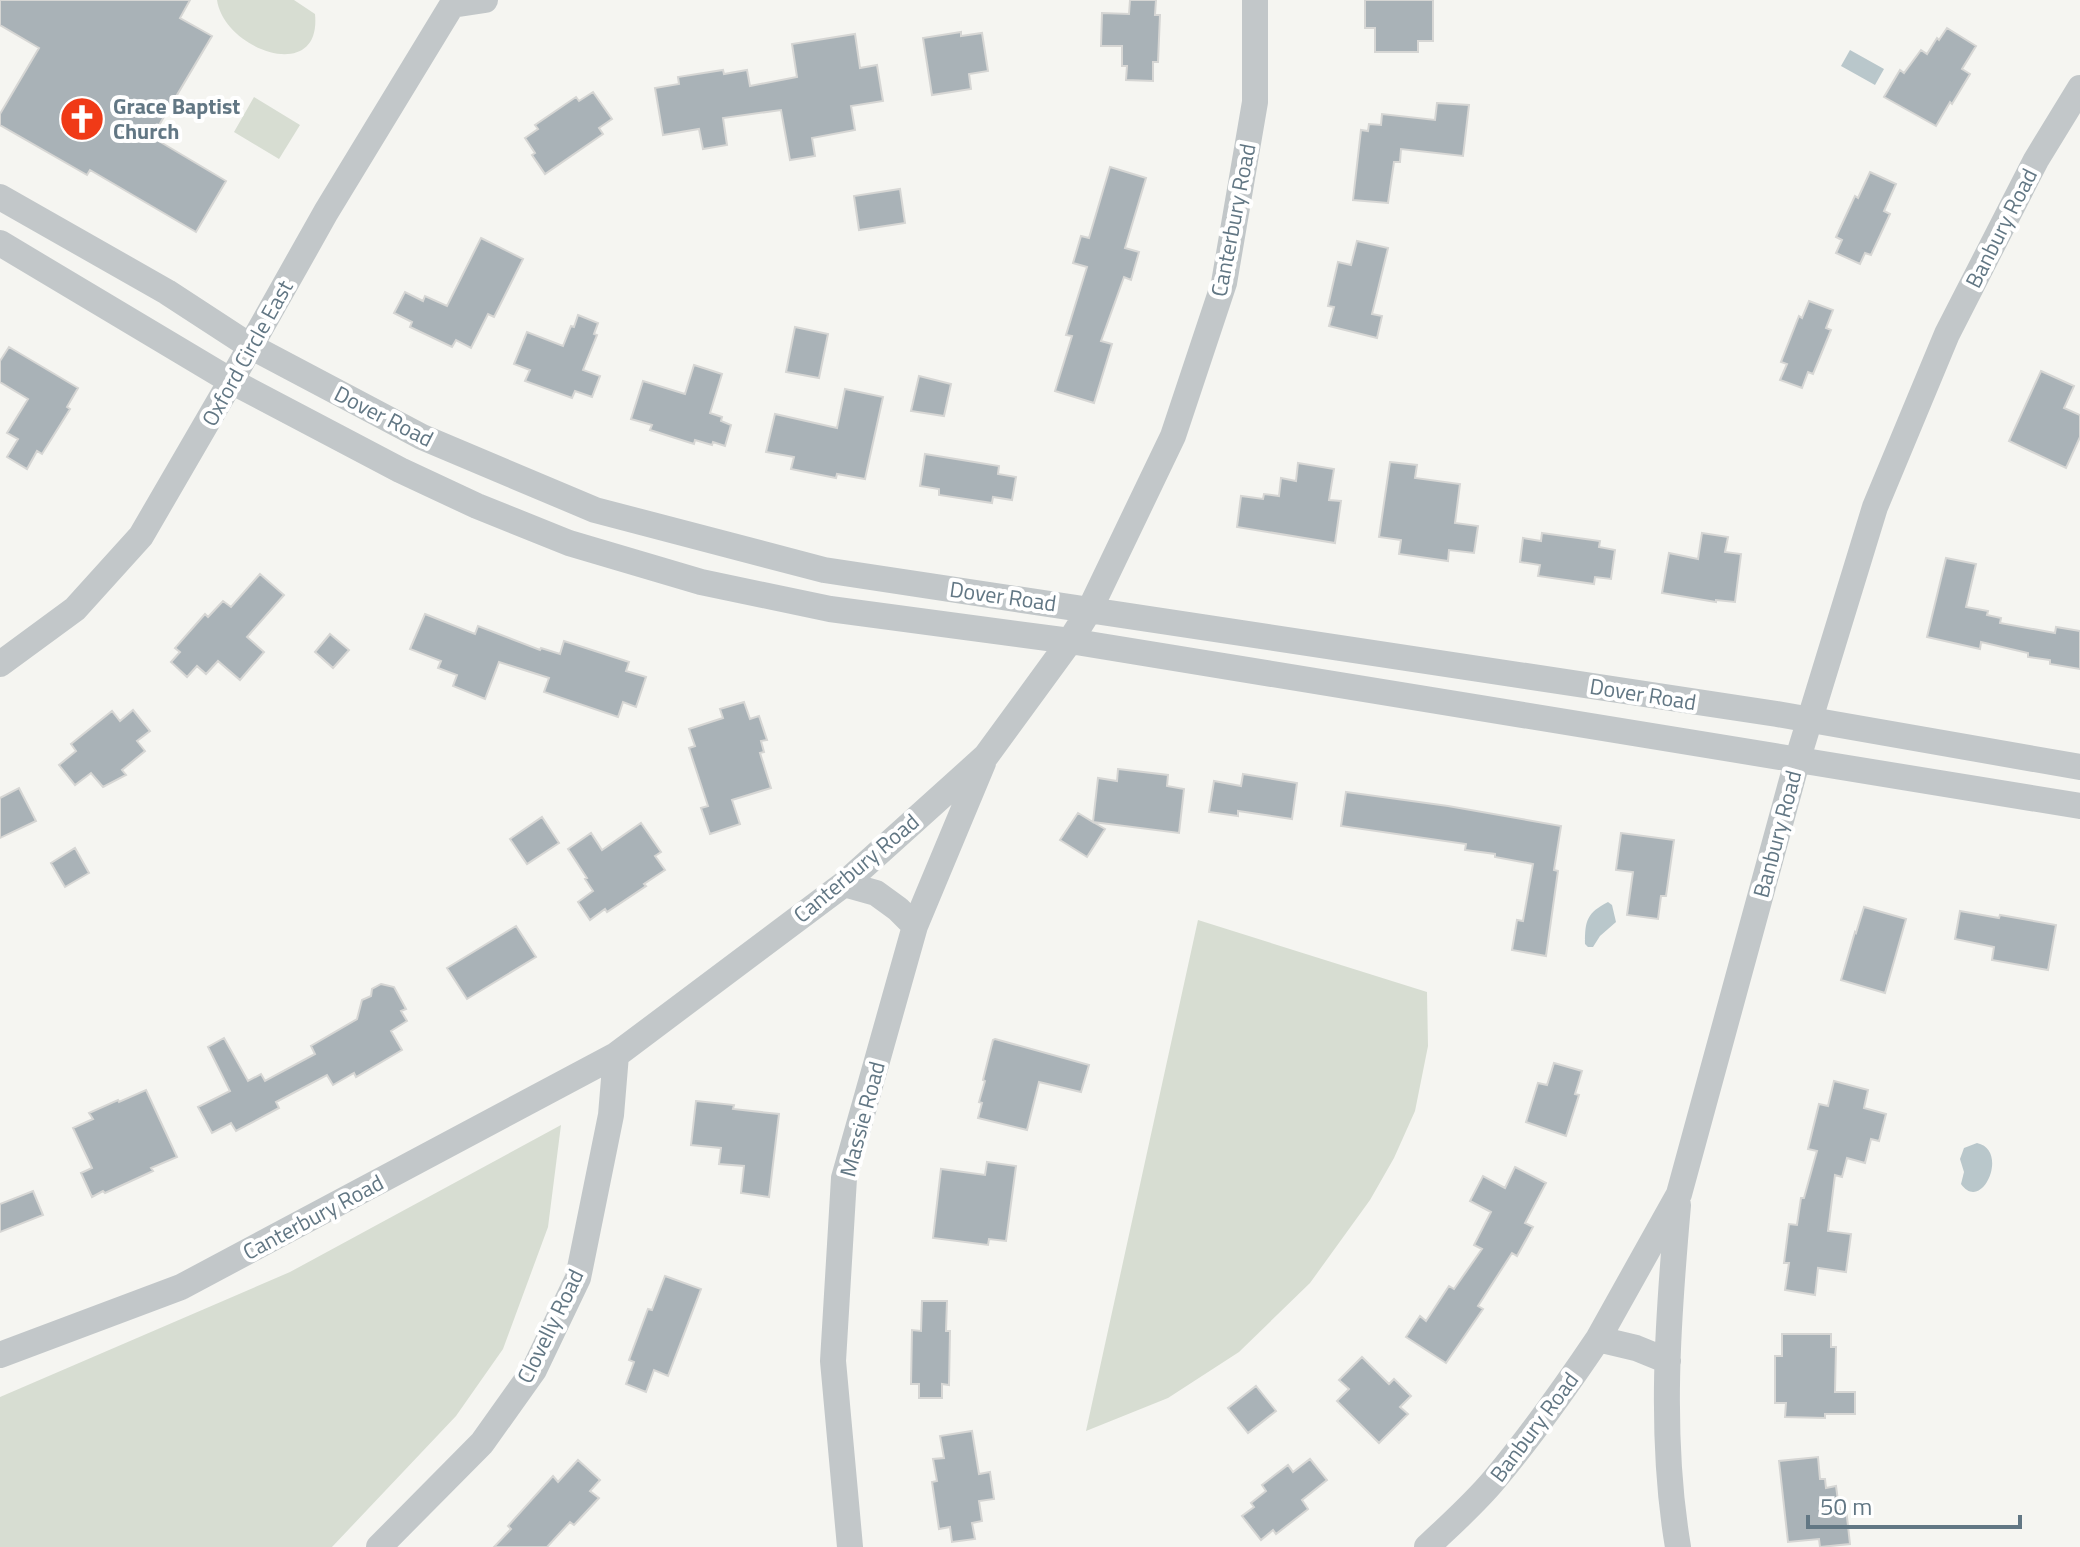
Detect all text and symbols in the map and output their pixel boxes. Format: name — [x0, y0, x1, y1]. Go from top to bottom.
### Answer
place label: Grace Baptist Church — [113, 89, 240, 148]
church icon: Grace Baptist Church — [58, 95, 106, 143]
street label: Canterbury Road — [1202, 141, 1264, 299]
street label: Banbury Road — [1956, 162, 2046, 294]
street label: Oxford Circle East — [193, 273, 301, 432]
street label: Dover Road — [329, 377, 439, 455]
street label: Dover Road — [948, 572, 1058, 620]
street label: Dover Road — [1587, 669, 1699, 719]
street label: Banbury Road — [1744, 767, 1810, 901]
street label: Canterbury Road — [786, 805, 926, 931]
street label: Massie Road — [830, 1057, 894, 1181]
street label: Canterbury Road — [237, 1166, 389, 1268]
street label: Clovelly Road — [508, 1263, 592, 1389]
street label: Banbury Road — [1481, 1365, 1587, 1489]
scale bar — [1808, 1479, 2020, 1529]
text: 50 m — [1820, 1488, 1872, 1524]

